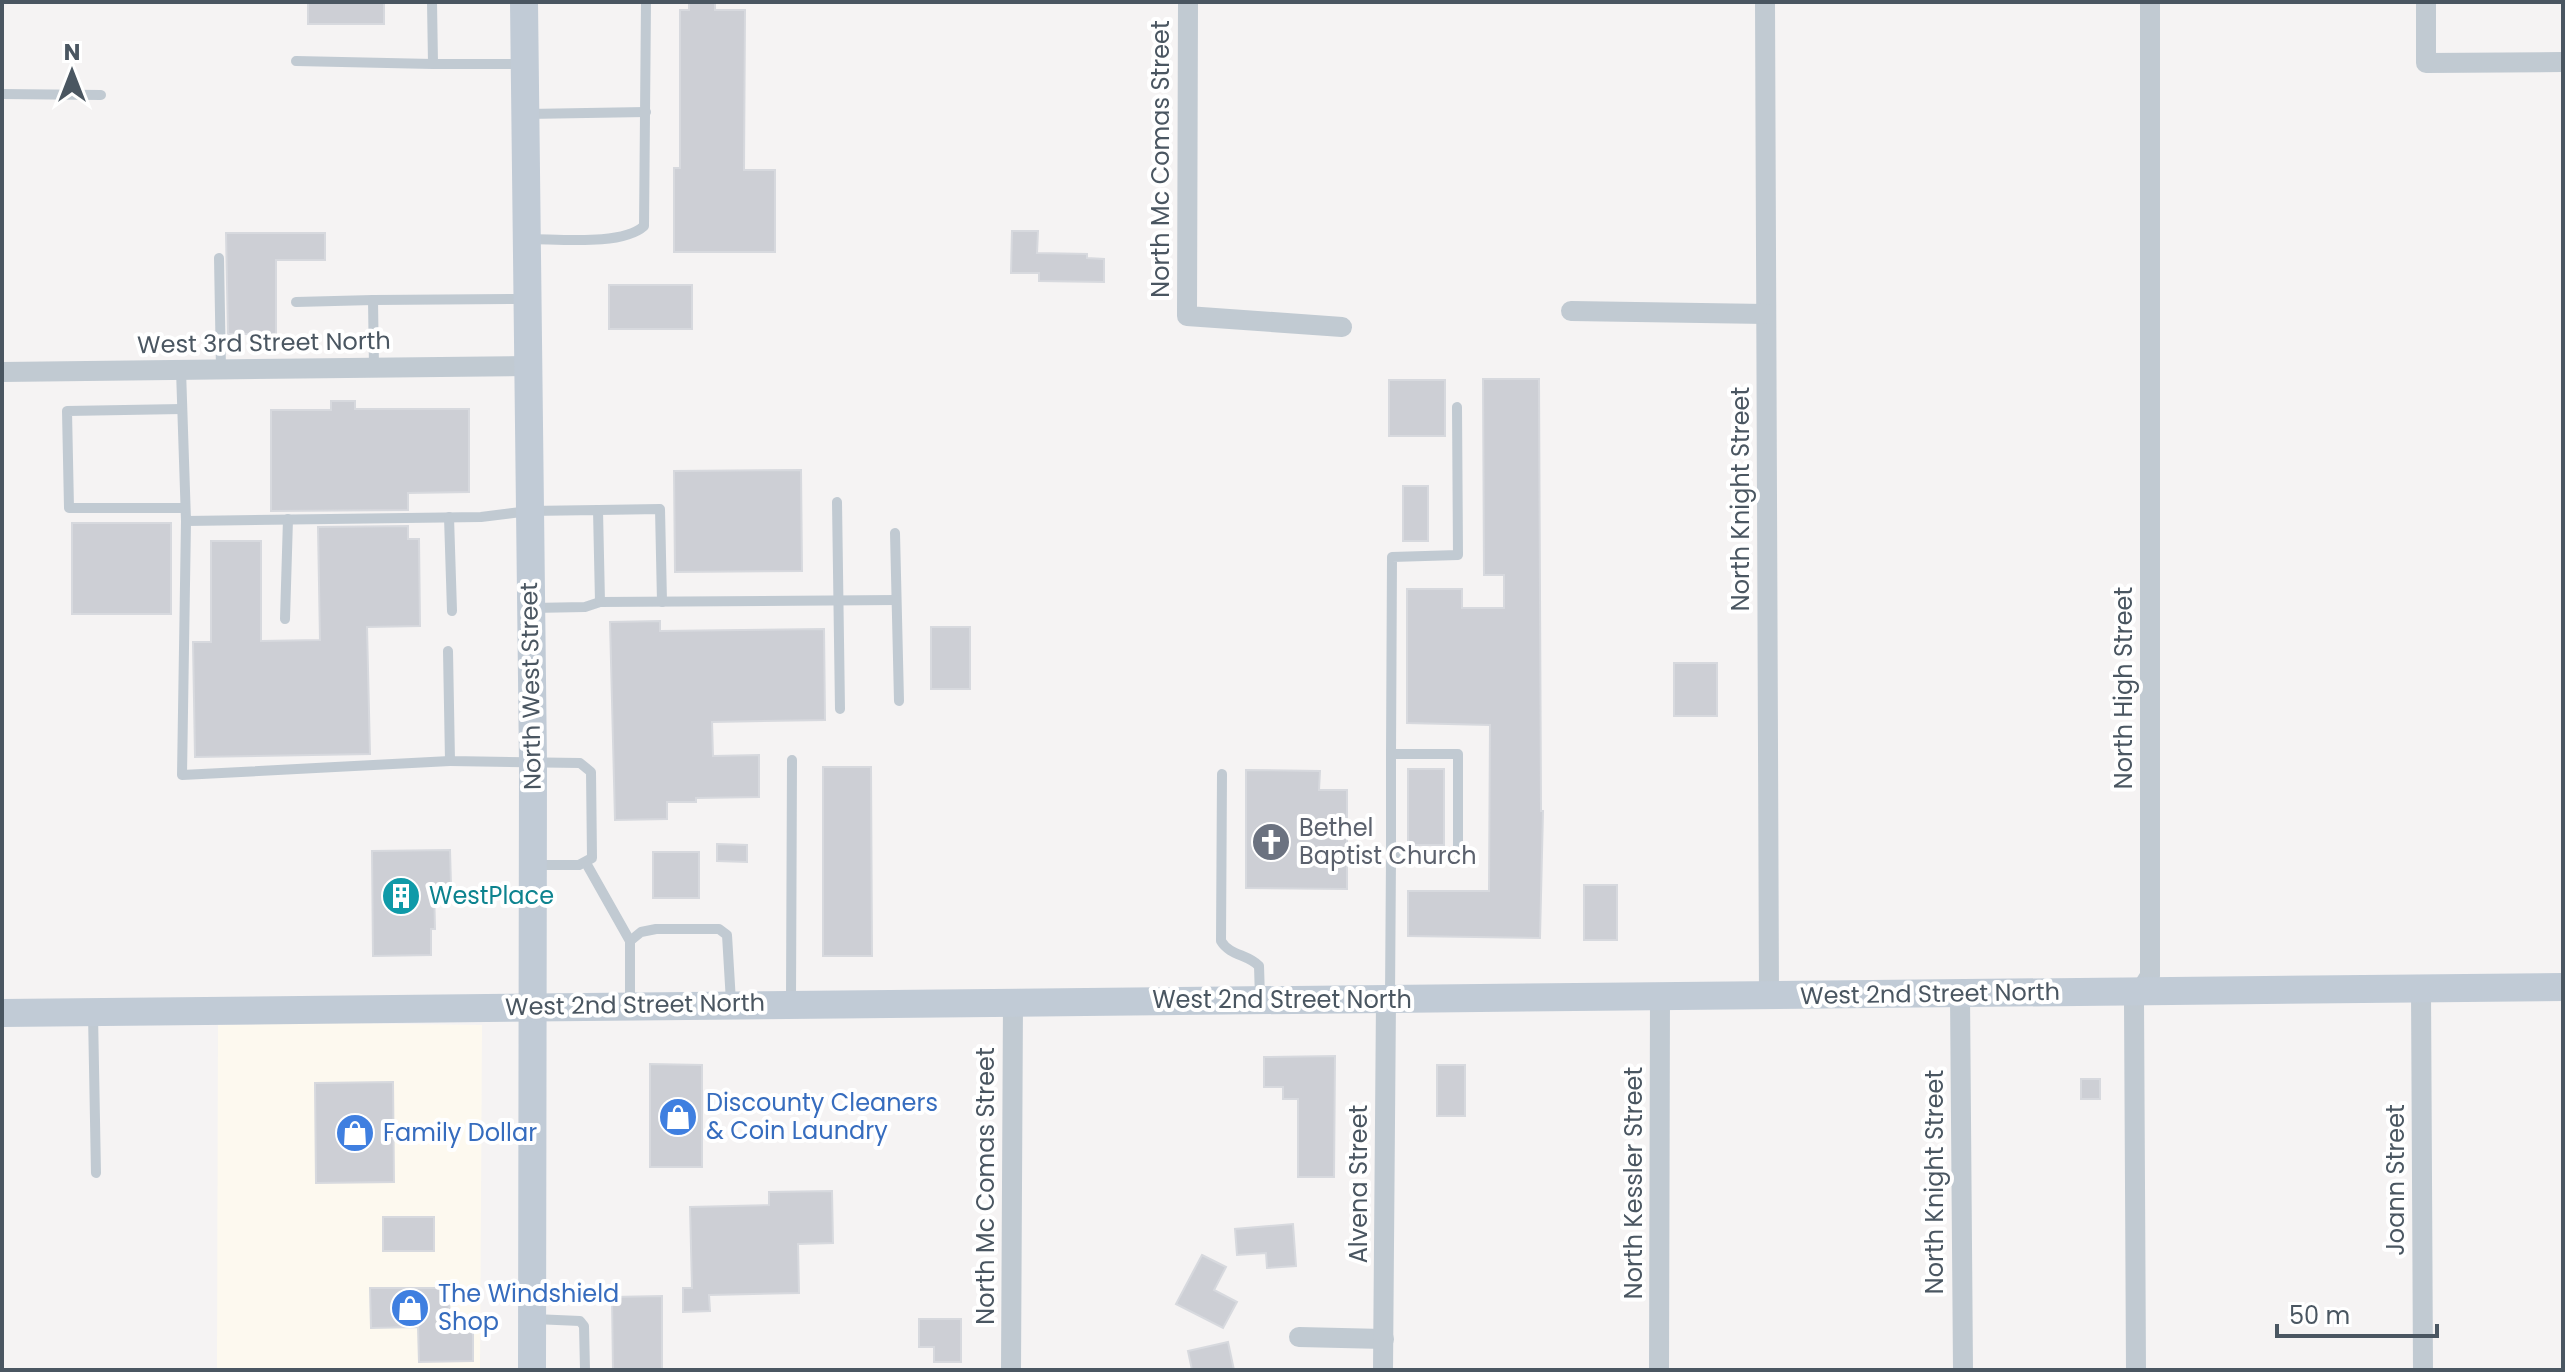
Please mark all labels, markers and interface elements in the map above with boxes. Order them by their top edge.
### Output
street label: North Mc Comas Street [1144,20,1177,298]
north arrow [32,32,112,112]
text: N [64,37,80,68]
street label: West 3rd Street North [137,324,391,361]
street label: North Knight Street [1724,387,1757,611]
street label: North West Street [512,582,549,790]
street label: North High Street [2107,587,2140,789]
place label: Bethel Baptist Church [1299,811,1477,872]
church icon: Bethel Baptist Church [1250,821,1292,863]
building icon: WestPlace [380,875,422,917]
place label: WestPlace [429,879,554,912]
street label: West 2nd Street North [1800,975,2060,1012]
street label: West 2nd Street North [1152,983,1412,1016]
street label: West 2nd Street North [505,986,765,1023]
street label: North Mc Comas Street [969,1047,1002,1325]
street label: North Kessler Street [1617,1067,1650,1299]
street label: North Knight Street [1918,1070,1951,1294]
place label: Discounty Cleaners & Coin Laundry [706,1086,938,1147]
shop icon: Discounty Cleaners & Coin Laundry [657,1096,699,1138]
street label: Joann Street [2379,1104,2412,1256]
street label: Alvena Street [1342,1105,1375,1263]
shop icon: Family Dollar [334,1112,376,1154]
place label: Family Dollar [383,1116,537,1149]
place label: The Windshield Shop [438,1277,619,1338]
shop icon: The Windshield Shop [389,1287,431,1329]
scale bar [2277,1288,2437,1338]
text: 50 m [2289,1299,2350,1332]

